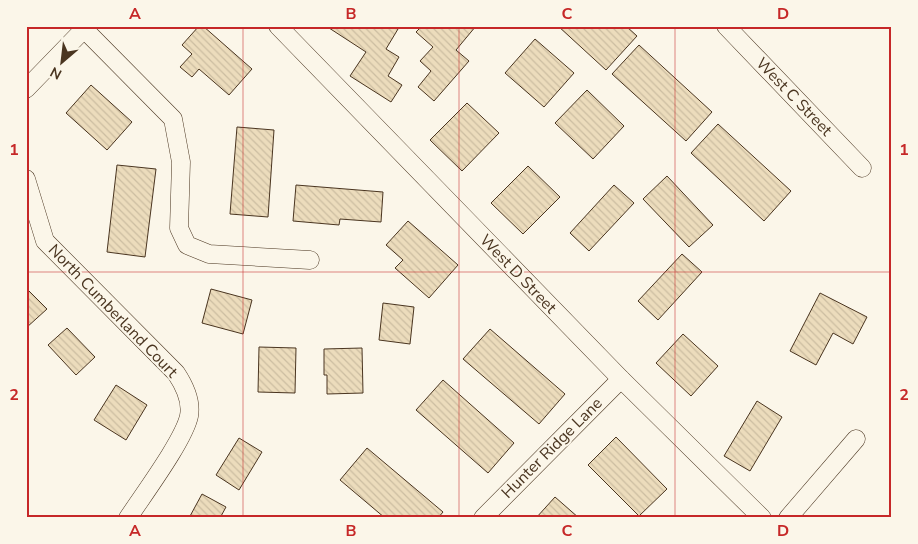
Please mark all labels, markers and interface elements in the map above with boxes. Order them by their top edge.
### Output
text: A [129,3,141,25]
text: B [345,3,357,25]
text: C [562,3,573,25]
text: D [777,3,789,25]
north arrow [38,38,88,88]
street label: West C Street [751,53,837,141]
text: N [47,62,65,84]
text: 1 [9,139,19,161]
text: 1 [899,139,909,161]
street label: West D Street [475,230,562,319]
street label: North Cumberland Court [43,239,183,383]
text: 2 [9,384,19,406]
text: 2 [899,384,909,406]
street label: Hunter Ridge Lane [497,393,607,503]
text: A [129,520,141,542]
text: B [345,520,357,542]
text: C [562,520,573,542]
text: D [777,520,789,542]

